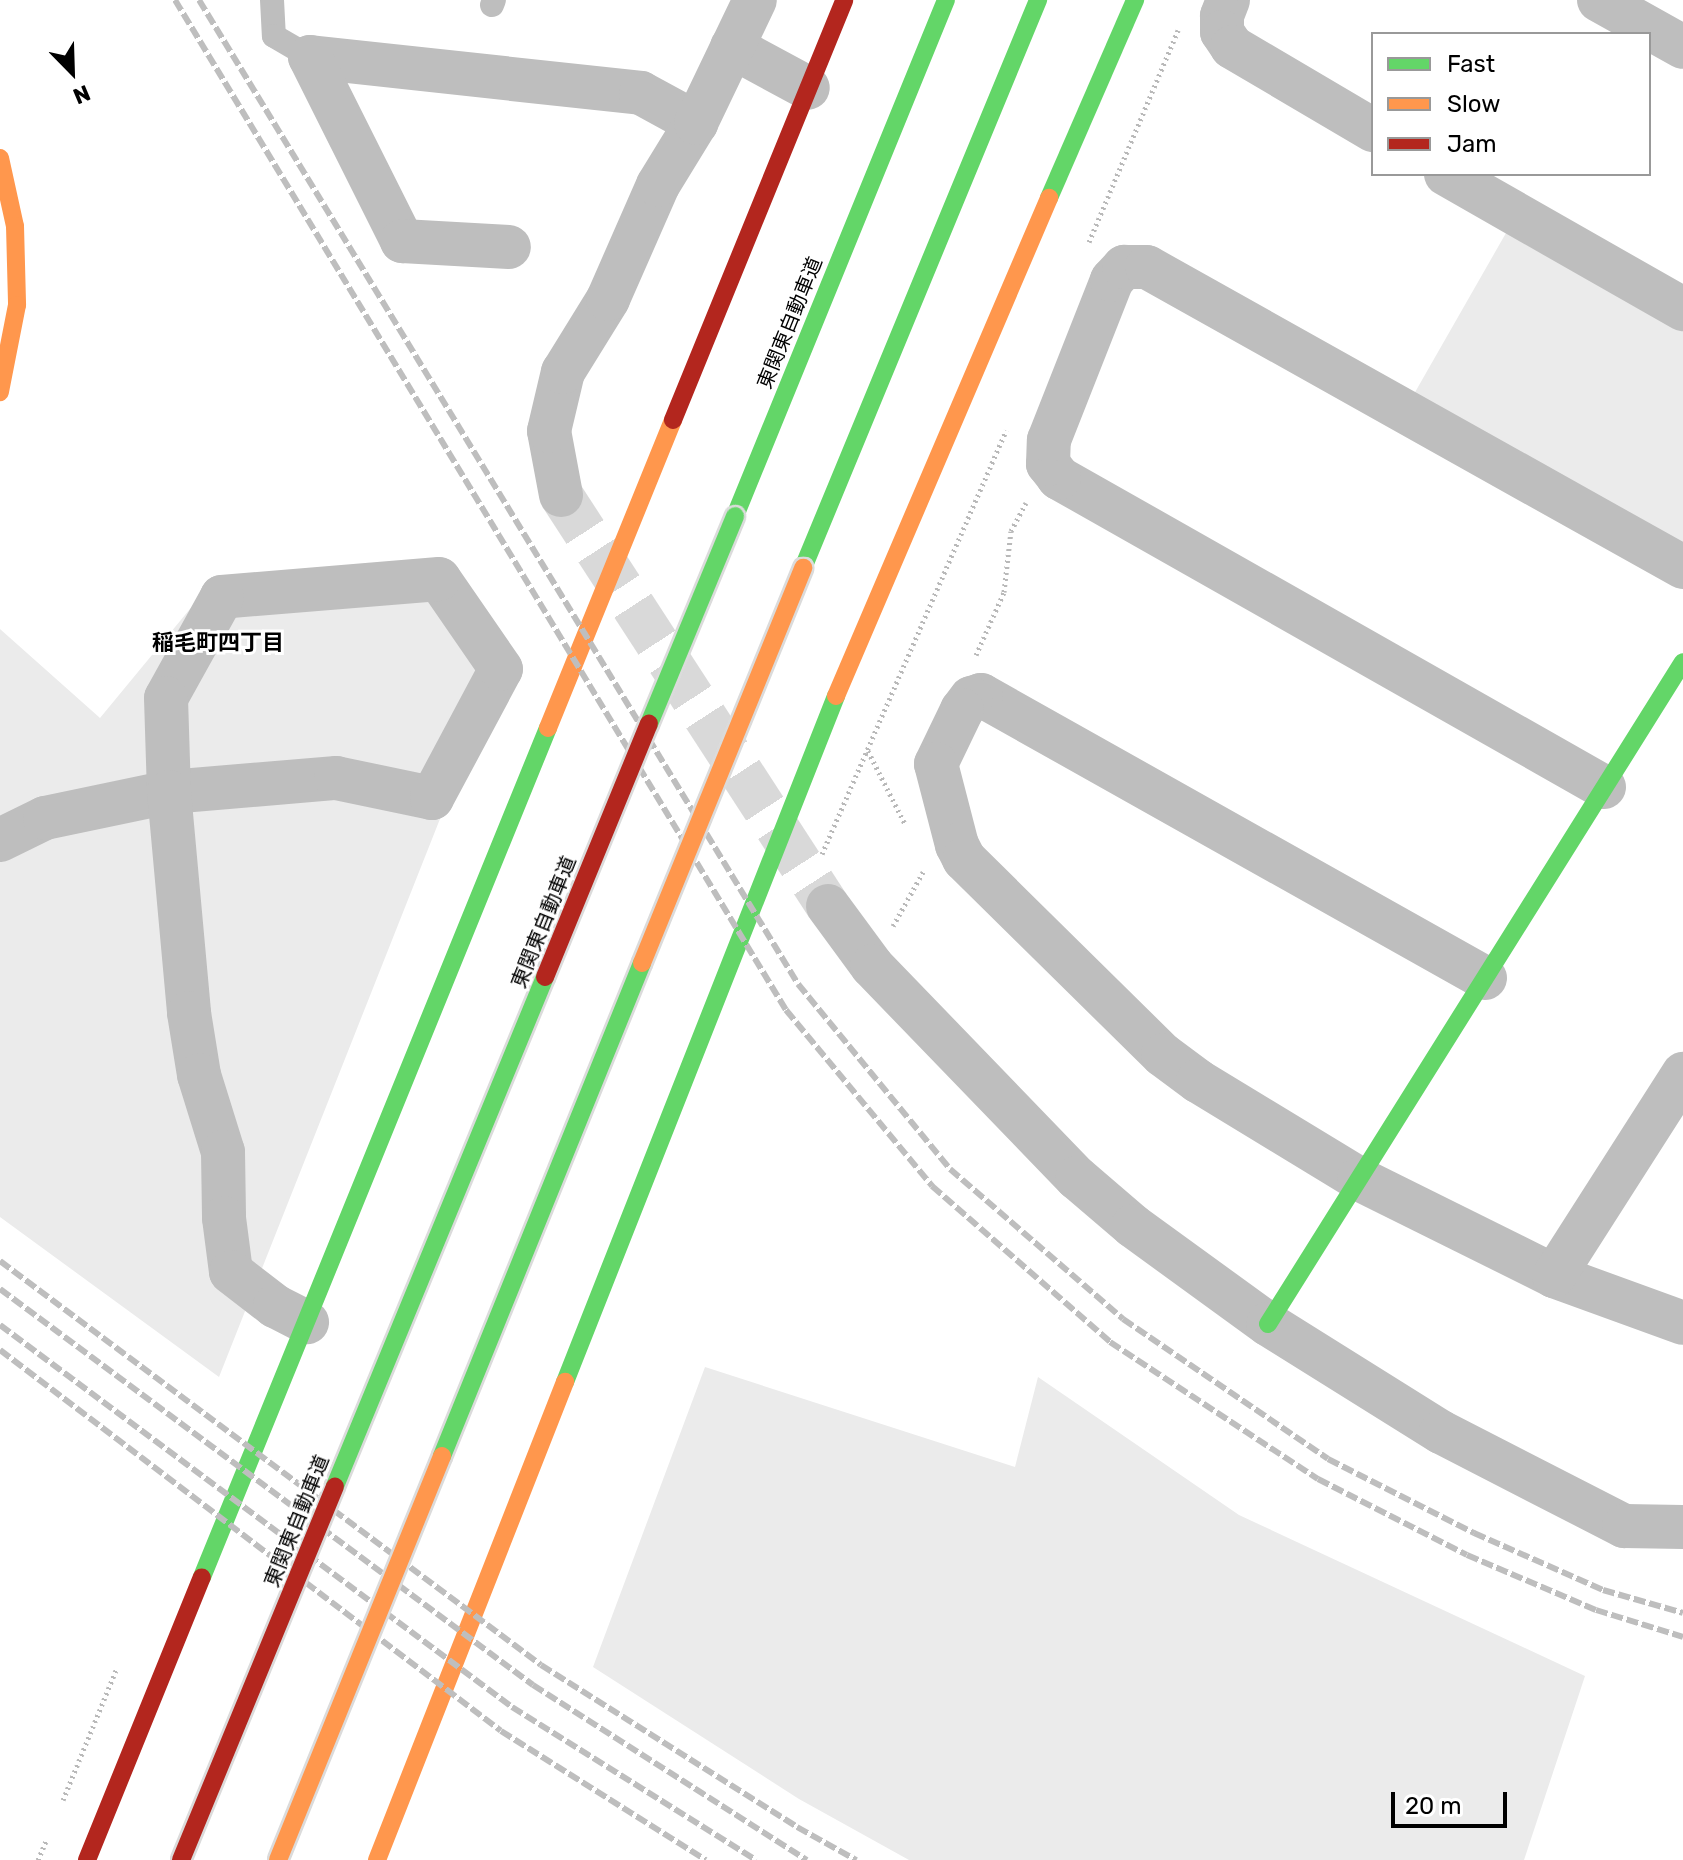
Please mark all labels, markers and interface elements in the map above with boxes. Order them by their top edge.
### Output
north arrow [32,32,112,112]
legend [1371,32,1651,176]
text: Fast [1447,50,1495,78]
text: N [69,79,94,110]
text: Slow [1447,90,1500,118]
text: Jam [1447,130,1497,158]
street label: 東関東自動車道 [753,254,827,392]
district label: 稲毛町四丁目 [152,630,284,656]
street label: 東関東自動車道 [507,853,581,991]
street label: 東関東自動車道 [260,1452,334,1590]
scale bar [1395,1776,1511,1826]
text: 20 m [1405,1792,1462,1820]

